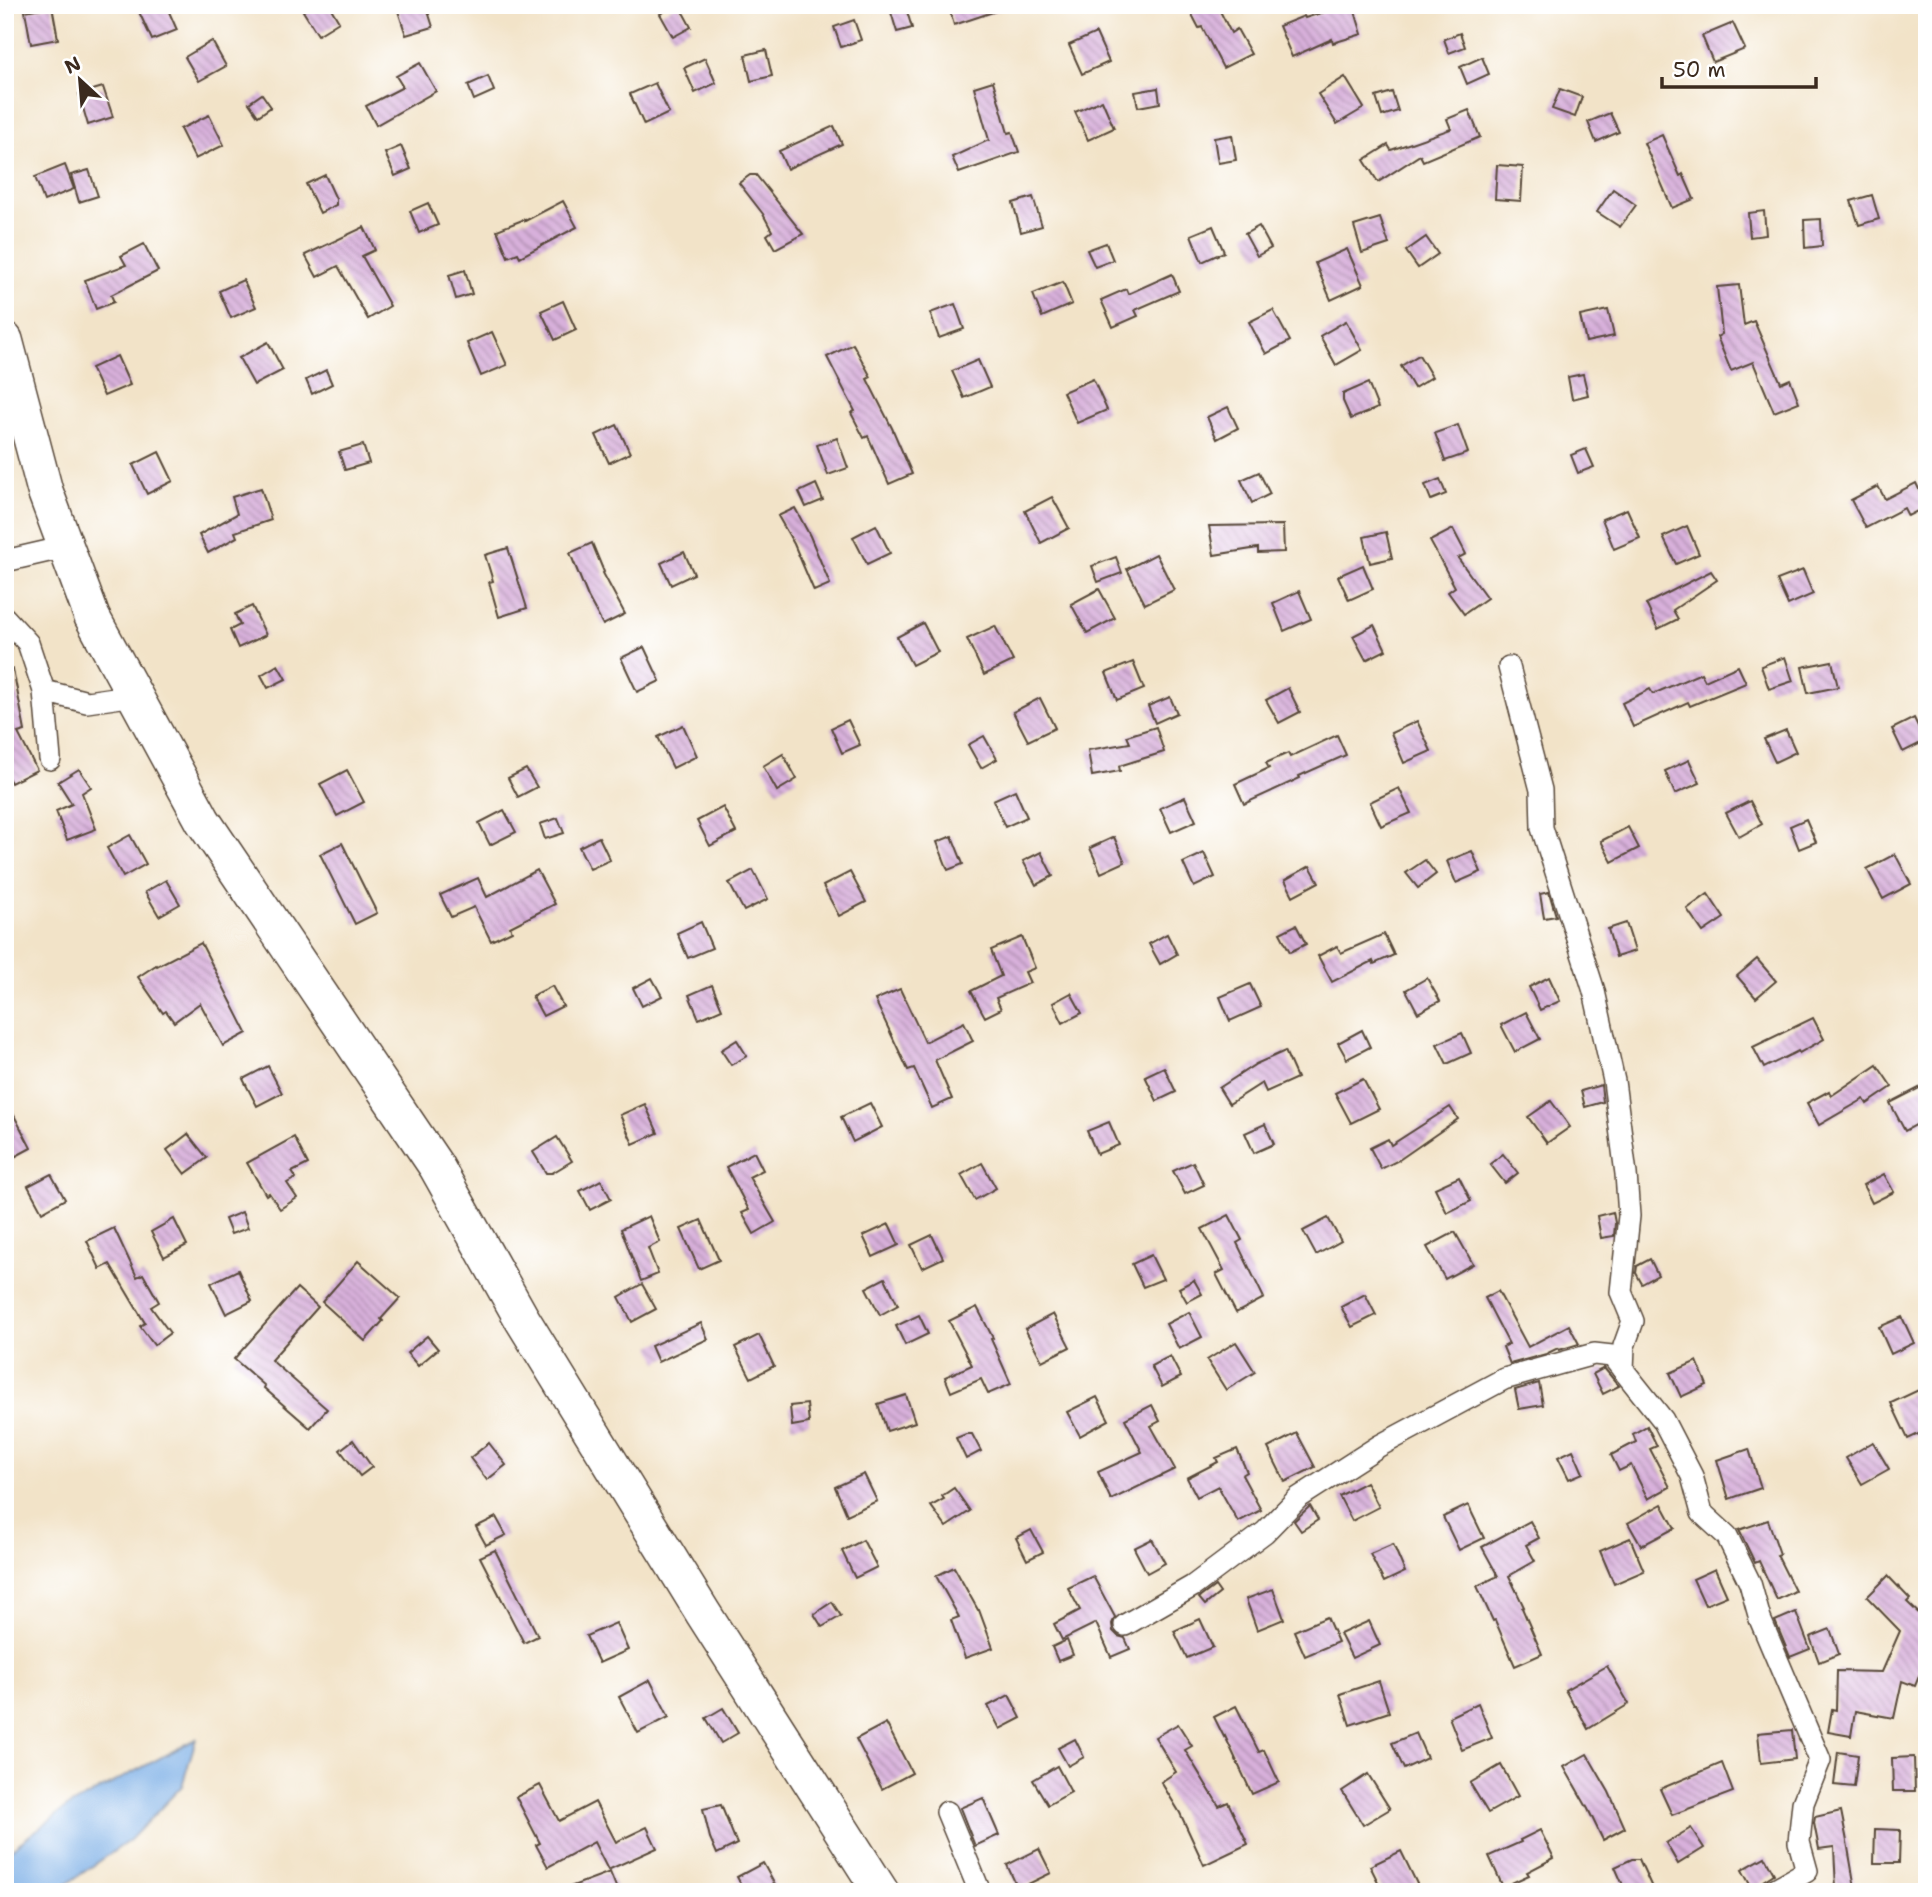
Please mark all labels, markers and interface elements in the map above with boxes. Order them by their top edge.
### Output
north arrow [46,46,116,116]
scale bar [1662,46,1816,90]
text: N [61,51,85,80]
text: 50 m [1673,56,1726,84]

